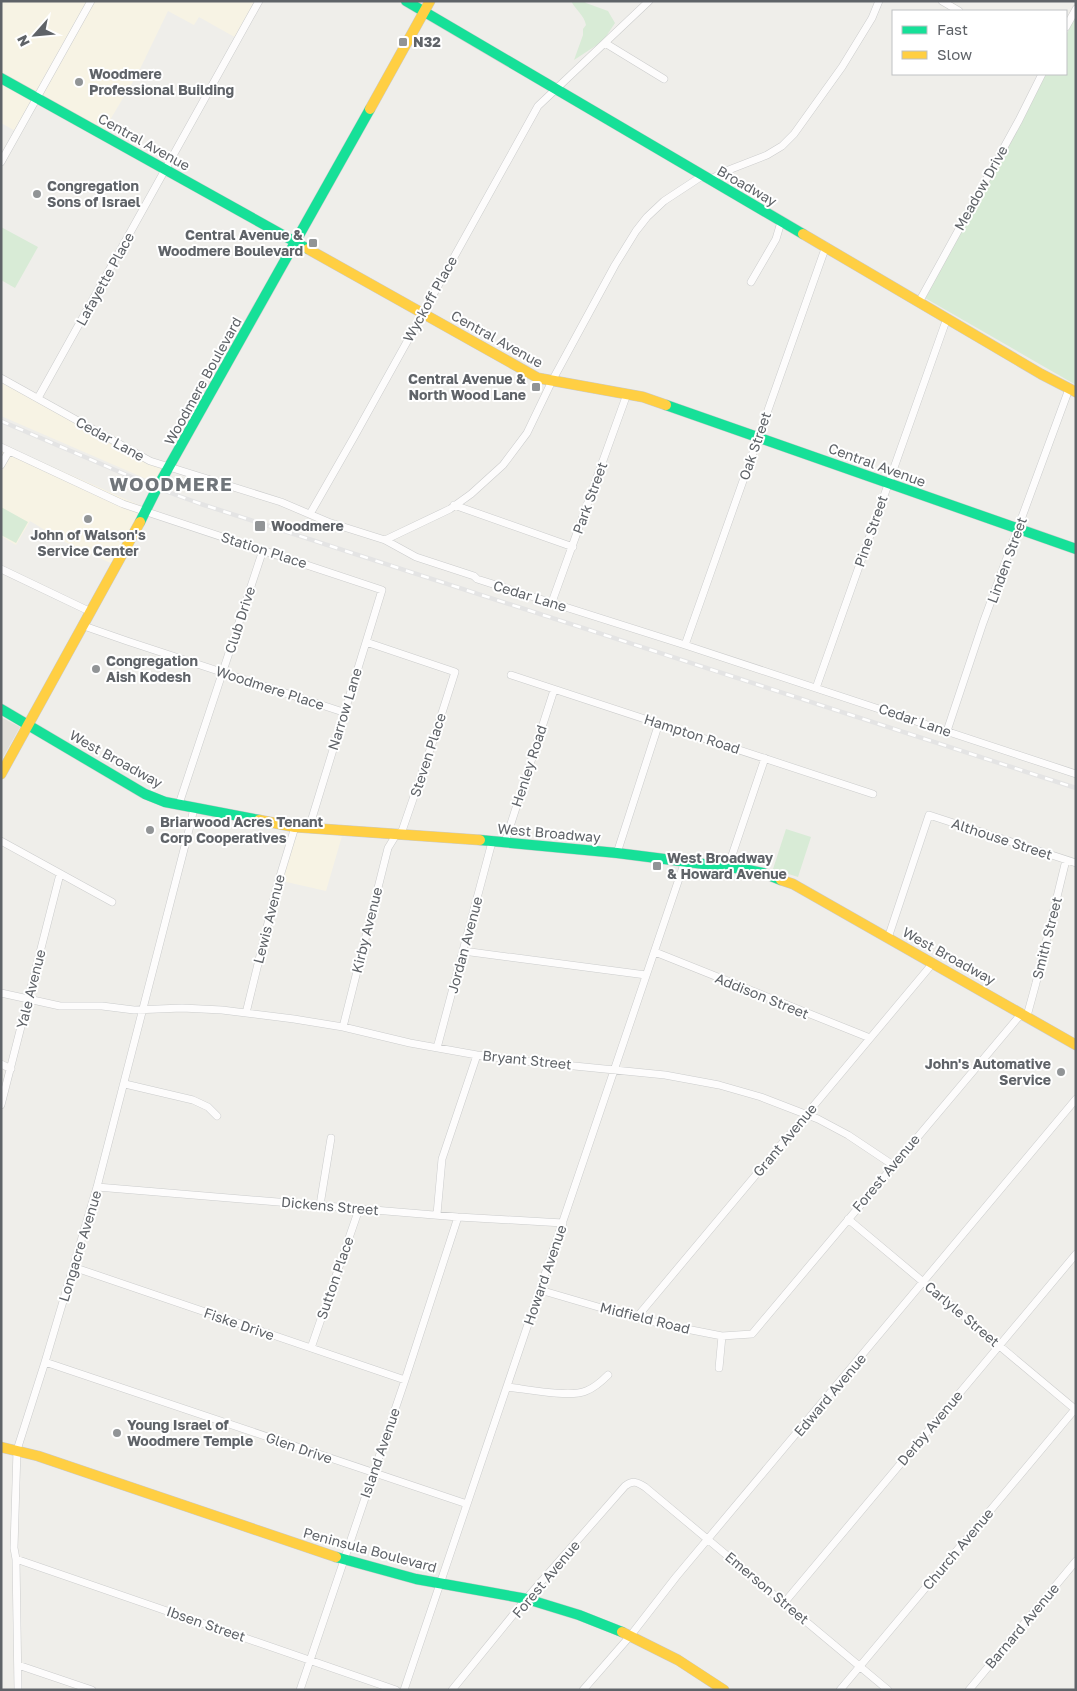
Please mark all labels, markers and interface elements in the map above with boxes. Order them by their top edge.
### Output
north arrow [10,10,60,60]
legend [892,10,1067,75]
text: Fast [937,20,968,38]
text: N [13,33,33,50]
place label: N32 [413,33,441,50]
marker: N32 [397,36,409,48]
text: Slow [937,45,972,63]
place label: Woodmere Professional Building [89,65,234,98]
marker: Woodmere Professional Building [73,76,85,88]
street label: Central Avenue [95,109,193,174]
street label: Meadow Drive [950,142,1011,233]
street label: Broadway [714,162,780,210]
place label: Congregation Sons of Israel [47,177,141,210]
marker: Congregation Sons of Israel [31,188,43,200]
place label: Central Avenue & Woodmere Boulevard [158,226,303,259]
street label: Lafayette Place [72,229,137,328]
marker: Central Avenue & Woodmere Boulevard [307,237,319,249]
street label: Wyckoff Place [399,253,460,345]
street label: Central Avenue [448,306,546,371]
street label: Woodmere Boulevard [160,314,245,448]
place label: Central Avenue & North Wood Lane [408,370,526,403]
marker: Central Avenue & North Wood Lane [530,381,542,393]
street label: Oak Street [735,409,774,482]
street label: Cedar Lane [73,413,148,464]
street label: Central Avenue [826,439,928,490]
street label: Park Street [569,460,610,536]
district label: WOODMERE [109,472,233,495]
street label: Pine Street [850,493,891,569]
marker: John of Walson's Service Center [82,513,94,525]
street label: Linden Street [983,514,1030,605]
place label: Woodmere [271,517,344,534]
marker: Woodmere [253,519,267,533]
place label: John of Walson's Service Center [30,526,146,559]
street label: Station Place [219,528,309,571]
street label: Cedar Lane [491,576,569,615]
street label: Club Drive [221,584,258,655]
place label: Congregation Aish Kodesh [106,652,198,685]
street label: Woodmere Place [214,662,327,713]
marker: Congregation Aish Kodesh [90,663,102,675]
street label: Narrow Lane [324,666,365,752]
street label: Cedar Lane [877,699,954,740]
street label: Hampton Road [642,710,742,757]
street label: Steven Place [406,711,449,799]
street label: Henley Road [507,723,550,809]
street label: West Broadway [67,726,166,791]
place label: Briarwood Acres Tenant Corp Cooperatives [160,813,323,846]
street label: Althouse Street [950,814,1055,863]
street label: West Broadway [497,820,602,846]
marker: Briarwood Acres Tenant Corp Cooperatives [144,824,156,836]
place label: West Broadway & Howard Avenue [667,849,787,882]
marker: West Broadway & Howard Avenue [651,860,663,872]
street label: Lewis Avenue [249,873,288,965]
street label: Kirby Avenue [348,885,385,975]
street label: Jordan Avenue [443,895,486,995]
street label: Smith Street [1028,895,1065,981]
street label: West Broadway [900,923,999,988]
street label: Yale Avenue [12,947,49,1030]
street label: Addison Street [713,969,812,1022]
street label: Bryant Street [482,1046,572,1073]
place label: John's Automative Service [925,1055,1051,1088]
marker: John's Automative Service [1055,1066,1067,1078]
street label: Grant Avenue [749,1100,820,1180]
street label: Forest Avenue [848,1130,923,1215]
street label: Longacre Avenue [55,1188,105,1304]
street label: Dickens Street [281,1193,380,1218]
street label: Howard Avenue [519,1223,570,1327]
street label: Sutton Place [312,1234,357,1321]
street label: Carlyle Street [921,1277,1003,1350]
street label: Midfield Road [598,1298,692,1337]
street label: Fiske Drive [202,1304,277,1344]
street label: Edward Avenue [790,1350,869,1440]
street label: Derby Avenue [893,1387,966,1469]
street label: Island Avenue [356,1405,403,1500]
place label: Young Israel of Woodmere Temple [127,1416,253,1449]
marker: Young Israel of Woodmere Temple [111,1427,123,1439]
street label: Glen Drive [264,1428,335,1467]
street label: Church Avenue [919,1504,997,1593]
street label: Peninsula Boulevard [301,1524,439,1576]
street label: Forest Avenue [508,1536,583,1621]
street label: Emerson Street [722,1548,813,1628]
street label: Barnard Avenue [981,1580,1062,1672]
street label: Ibsen Street [165,1602,248,1645]

